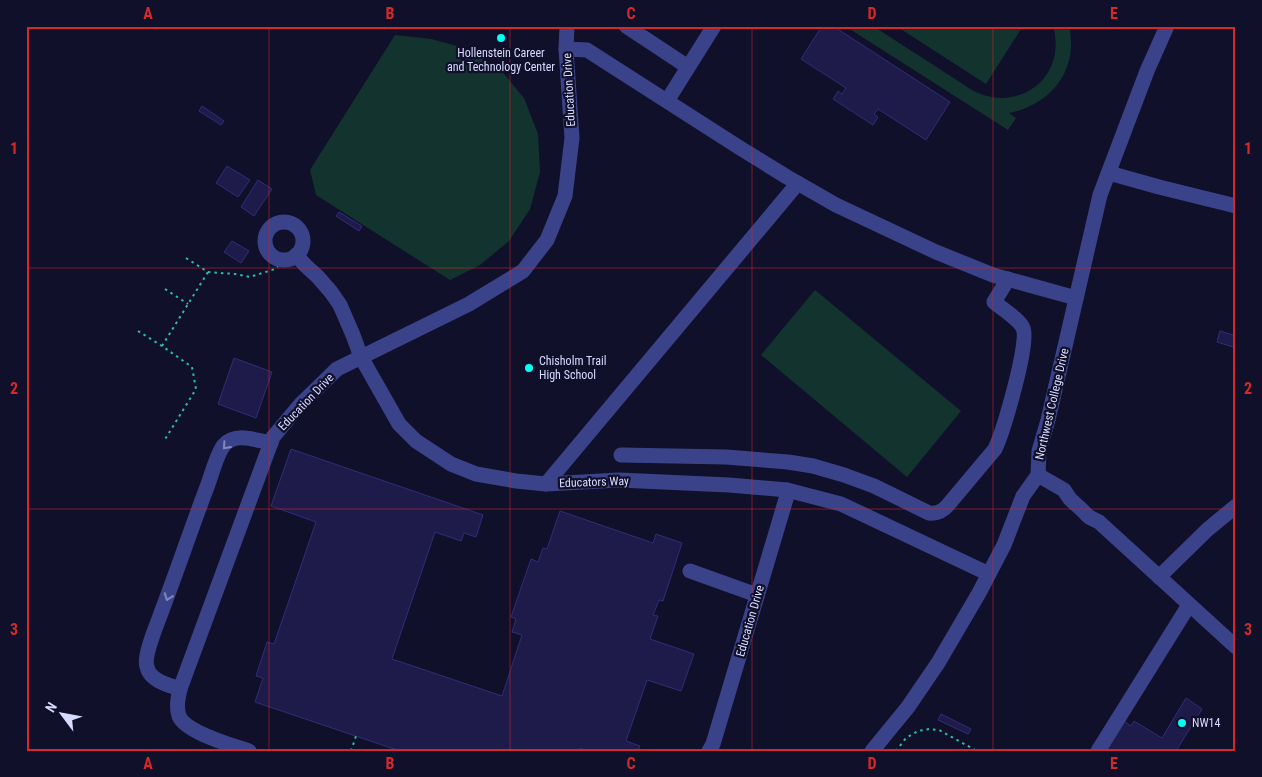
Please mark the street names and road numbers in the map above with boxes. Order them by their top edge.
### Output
street label: Education Drive [560,52,578,127]
street label: Northwest College Drive [1032,346,1072,461]
street label: Education Drive [275,370,337,433]
street label: Educators Way [559,474,629,490]
street label: Education Drive [733,583,767,658]

